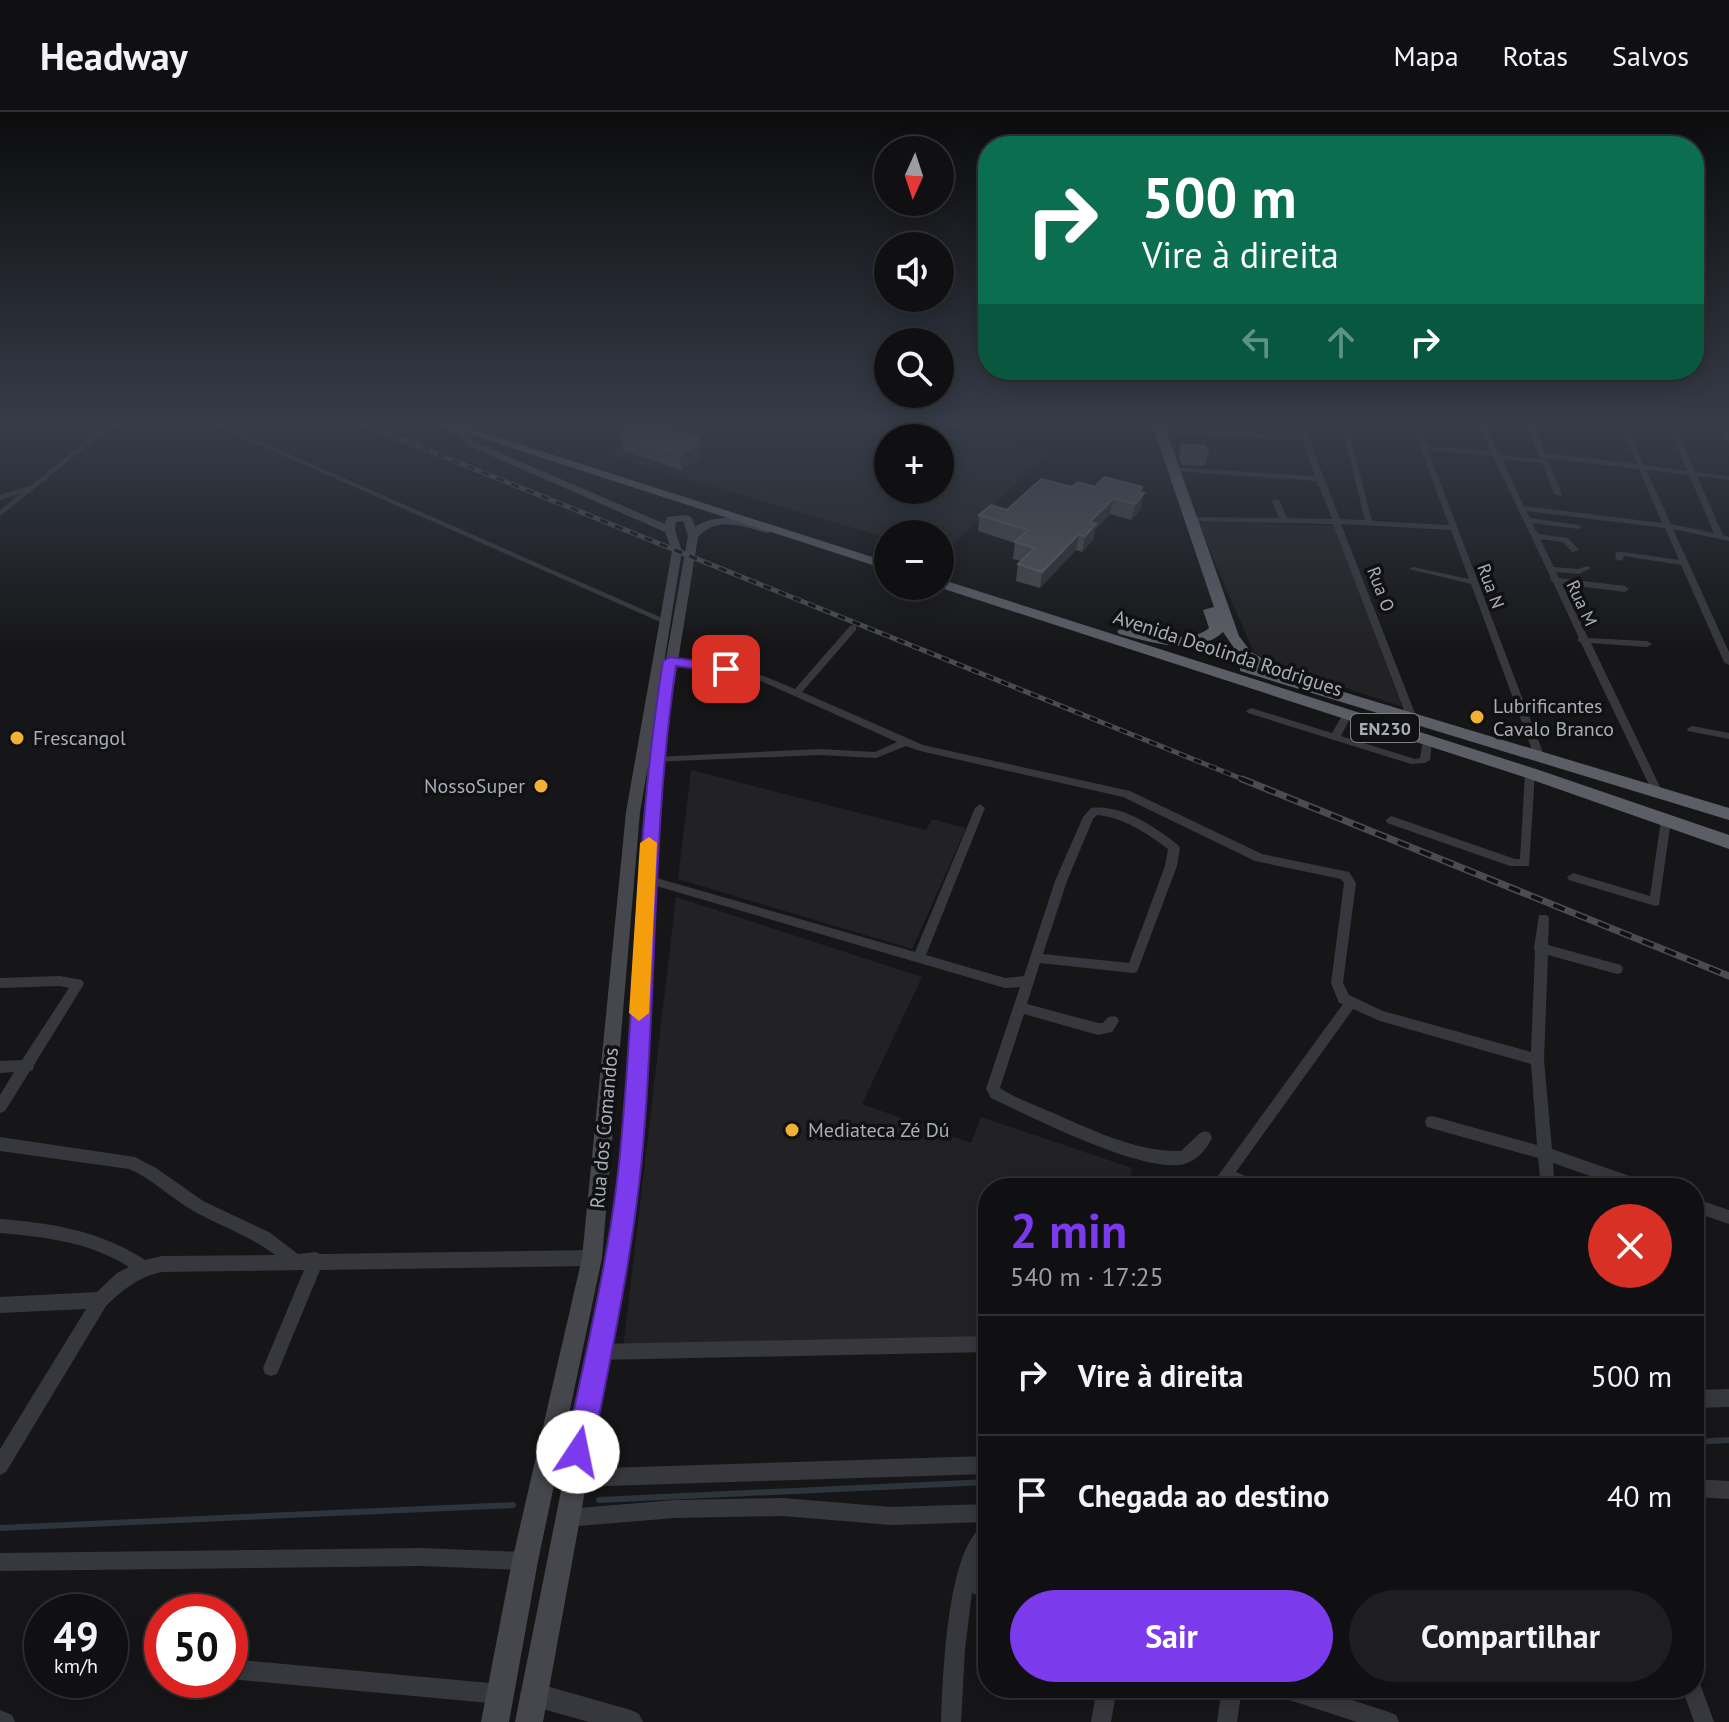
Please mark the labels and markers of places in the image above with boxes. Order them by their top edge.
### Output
pin [692,635,760,703]
place label: Lubrificantes Cavalo Branco [1493,693,1614,742]
marker: Lubrificantes Cavalo Branco [1468,708,1486,726]
place label: Frescangol [33,725,126,751]
marker: Frescangol [8,729,26,747]
place label: NossoSuper [424,773,525,799]
marker: NossoSuper [532,777,550,795]
place label: Mediateca Zé Dú [808,1117,950,1143]
marker: Mediateca Zé Dú [783,1121,801,1139]

